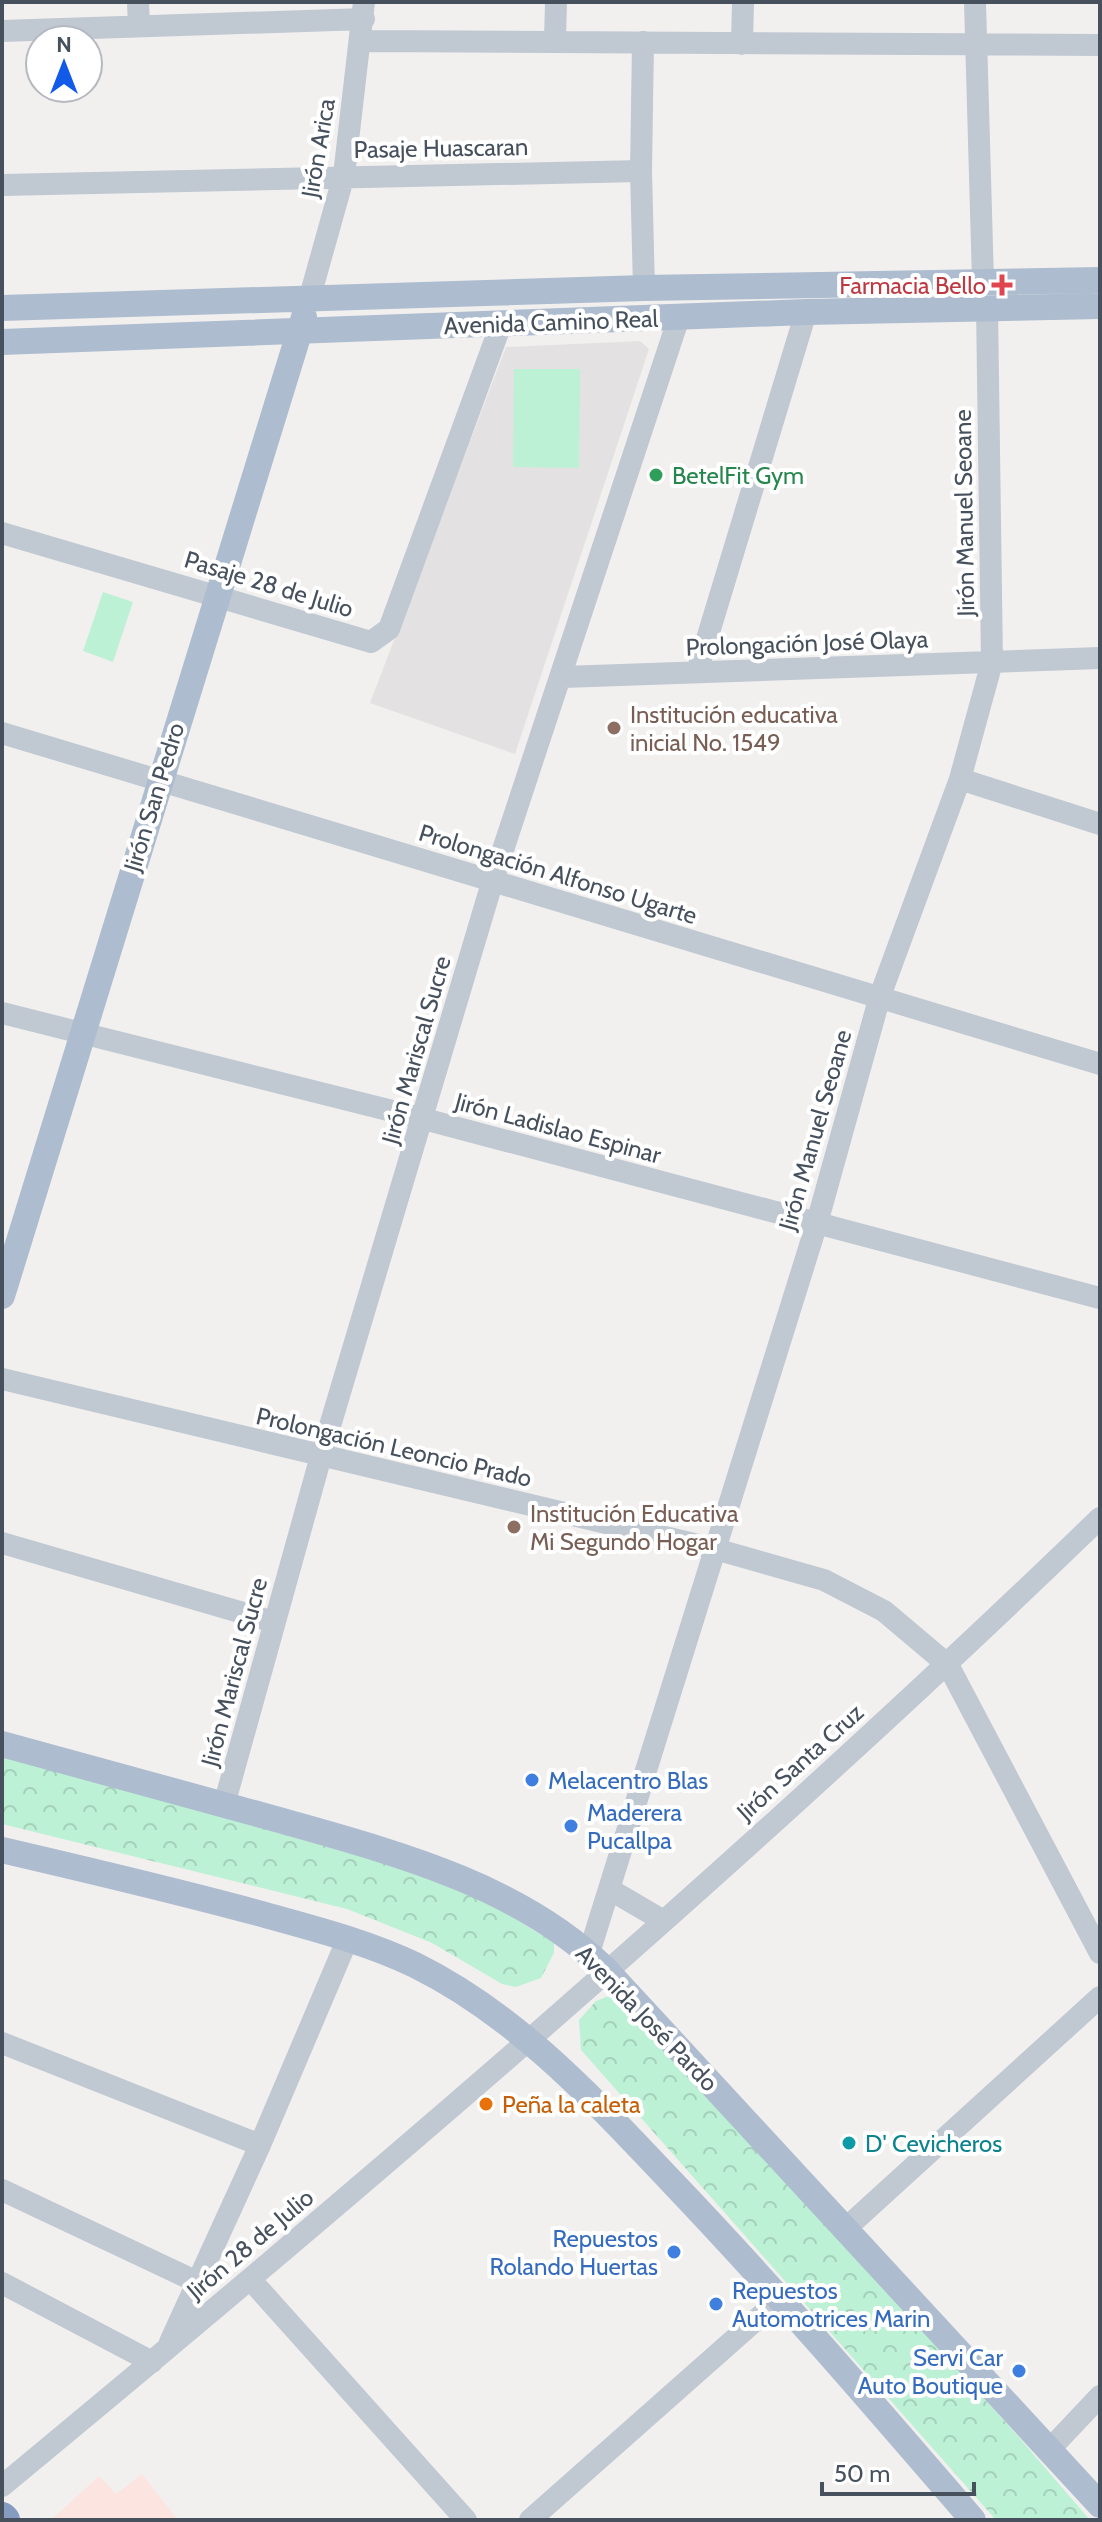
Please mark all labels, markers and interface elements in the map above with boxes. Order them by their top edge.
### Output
north arrow [24,24,104,104]
text: N [56,31,72,58]
street label: Jirón Arica [295,96,341,201]
street label: Pasaje Huascaran [353,132,529,164]
place label: Farmacia Bello [839,271,986,300]
marker: Farmacia Bello [993,276,1011,294]
street label: Avenida Camino Real [443,304,659,340]
street label: Jirón Manuel Seoane [948,409,980,618]
place label: BetelFit Gym [672,461,804,490]
marker: BetelFit Gym [647,466,665,484]
street label: Pasaje 28 de Julio [181,545,357,623]
street label: Prolongación José Olaya [685,624,929,662]
place label: Institución educativa inicial No. 1549 [630,700,838,757]
street label: Jirón San Pedro [117,719,190,876]
marker: Institución educativa inicial No. 1549 [605,719,623,737]
street label: Prolongación Alfonso Ugarte [415,818,701,930]
street label: Jirón Mariscal Sucre [375,953,457,1148]
street label: Jirón Manuel Seoane [772,1026,857,1235]
street label: Jirón Ladislao Espinar [451,1086,665,1170]
street label: Prolongación Leoncio Prado [253,1401,535,1493]
place label: Institución Educativa Mi Segundo Hogar [530,1499,739,1556]
marker: Institución Educativa Mi Segundo Hogar [505,1518,523,1536]
street label: Jirón Mariscal Sucre [195,1574,273,1770]
street label: Jirón Santa Cruz [730,1698,869,1827]
place label: Melacentro Blas [548,1766,708,1795]
marker: Melacentro Blas [523,1771,541,1789]
place label: Maderera Pucallpa [587,1798,682,1855]
marker: Maderera Pucallpa [562,1817,580,1835]
street label: Avenida José Pardo [570,1939,724,2097]
place label: Peña la caleta [502,2090,641,2119]
marker: Peña la caleta [477,2095,495,2113]
place label: D' Cevicheros [865,2129,1002,2158]
marker: D' Cevicheros [840,2134,858,2152]
street label: Jirón 28 de Julio [180,2183,319,2306]
place label: Repuestos Rolando Huertas [490,2224,658,2281]
marker: Repuestos Rolando Huertas [665,2243,683,2261]
place label: Repuestos Automotrices Marin [732,2276,930,2333]
marker: Repuestos Automotrices Marin [707,2295,725,2313]
place label: Servi Car Auto Boutique [858,2343,1003,2400]
marker: Servi Car Auto Boutique [1010,2362,1028,2380]
scale bar [822,2446,974,2496]
text: 50 m [834,2459,890,2488]

